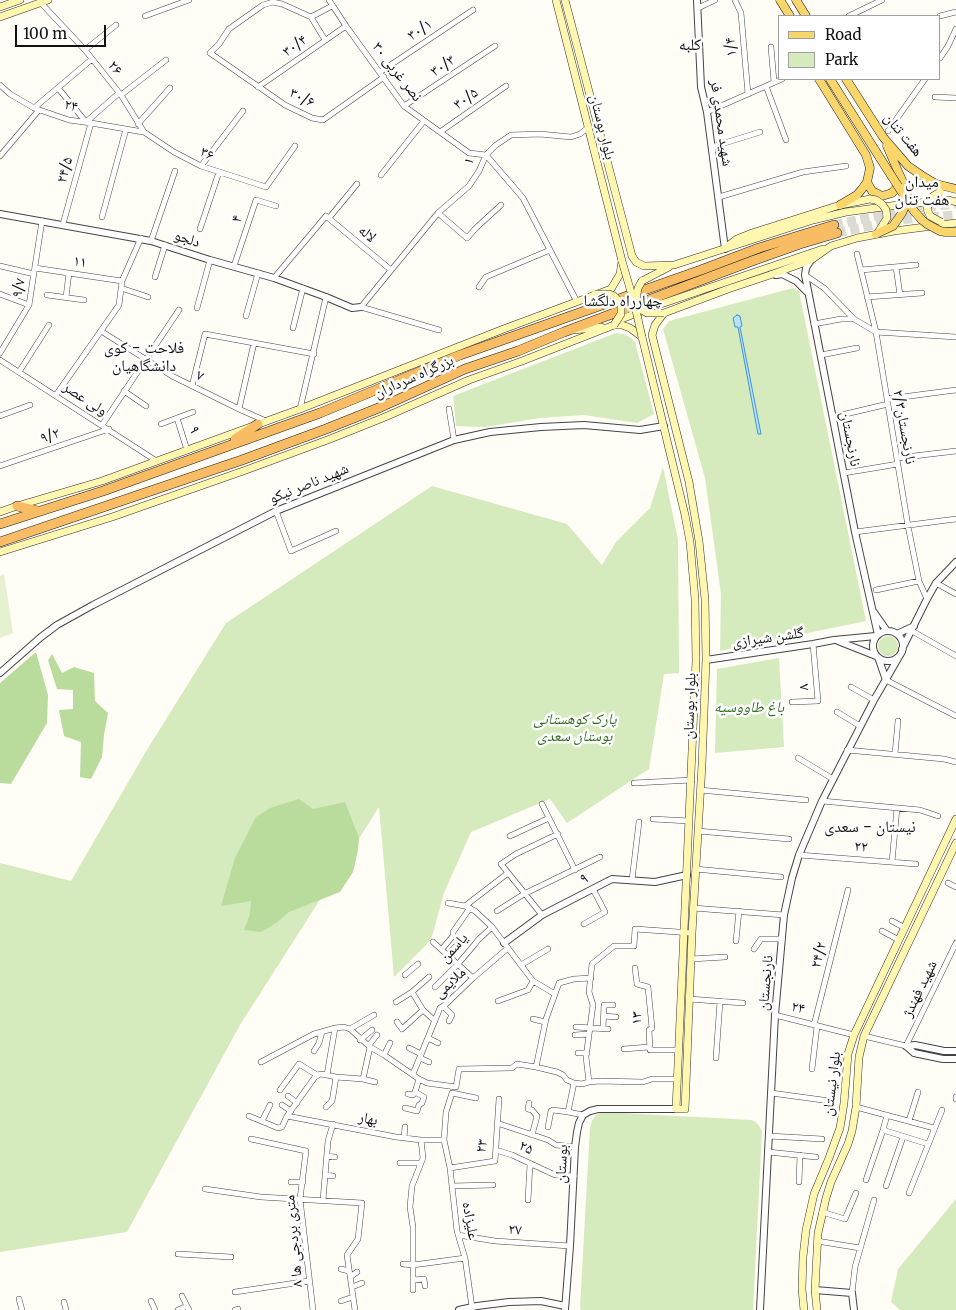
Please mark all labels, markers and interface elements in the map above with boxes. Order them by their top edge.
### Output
scale bar [18,15,109,47]
street label: ۳۰/۱ [404,15,436,45]
legend [778,15,941,80]
text: 100 m [23,24,67,43]
text: Road [825,25,861,44]
street label: ۳۰/۴ [279,31,311,61]
district label: کلبه [679,35,701,55]
street label: ۱/۴ [721,37,741,57]
street label: نصر غربی ۳۰ [368,39,426,105]
text: Park [825,50,858,69]
street label: ۳۰/۳ [427,51,459,81]
street label: ۲۶ [104,57,126,79]
street label: شهید محمدی فر [706,79,736,167]
street label: ۳۰/۶ [286,84,318,112]
street label: ۳۰/۵ [450,84,482,114]
street label: بلوار بوستان [585,92,619,162]
street label: ۲۴ [62,96,80,116]
street label: هفت تنان [880,110,926,160]
street label: ۳۶ [197,143,217,165]
street label: ۱ [459,154,479,168]
street label: ۲۴/۵ [53,155,77,185]
district label: میدان هفت تنان [895,172,949,210]
street label: ۴ [227,213,247,225]
street label: لاله [354,221,380,247]
street label: دلجو [172,226,202,252]
street label: ۱۱ [72,252,88,272]
street label: ۹/۷ [8,277,30,299]
district label: چهارراه دلگشا [584,291,662,311]
district label: فلاحت - کوی دانشگاهیان [104,338,184,376]
street label: بزرگراه سرداران [371,351,457,403]
street label: ۷ [193,366,207,386]
street label: ولی عصر [59,378,111,420]
street label: ۲/۳نارنجستان [889,388,919,466]
street label: نارنجستان [836,410,864,468]
street label: ۹/۲ [38,424,62,448]
street label: ۹ [184,424,204,436]
street label: شهید ناصر نیکو [266,460,352,508]
street label: گلشن شیرازی [731,624,805,652]
street label: بلوار بوستان [680,672,700,740]
street label: ۸ [795,683,813,691]
park label: باغ طاووسیه [714,699,784,717]
park label: پارک کوهستانی بوستان سعدی [533,711,617,746]
district label: نیستان - سعدی [824,817,916,837]
street label: ۲۲ [854,838,868,856]
street label: ۹ [577,869,591,889]
street label: یاسمن [436,929,472,967]
street label: ۲۴/۲ [807,940,831,970]
street label: نارنجستان [755,954,777,1012]
street label: شهید فهندژ [899,958,941,1020]
street label: ملایمی [430,964,470,1002]
street label: ۲۴ [789,998,807,1018]
street label: ۱۳ [628,1011,646,1025]
street label: بلوار نیستان [819,1051,845,1117]
street label: بهار [357,1108,379,1130]
street label: ۲۵ [516,1137,536,1159]
street label: ۲۳ [472,1138,492,1154]
street label: بوستان [552,1144,572,1184]
street label: ۸ متری بردجی ها [281,1194,307,1288]
street label: علیزاده [458,1200,482,1242]
street label: ۲۷ [508,1221,522,1239]

